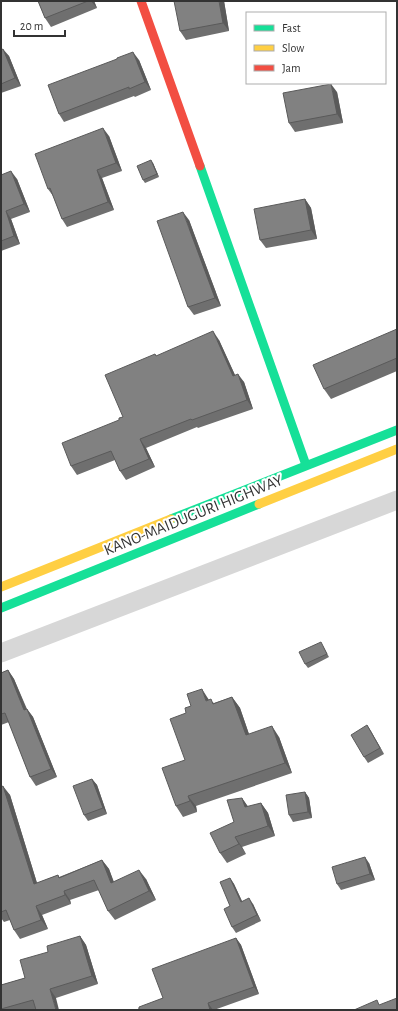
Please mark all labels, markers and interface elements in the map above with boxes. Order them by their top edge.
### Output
scale bar [14,12,65,38]
legend [246,12,386,84]
text: 20 m [20,20,43,32]
text: Fast [282,22,301,34]
text: Slow [282,42,304,54]
text: Jam [282,62,301,74]
street label: KANO-MAIDUGURI HIGHWAY [102,471,286,558]

